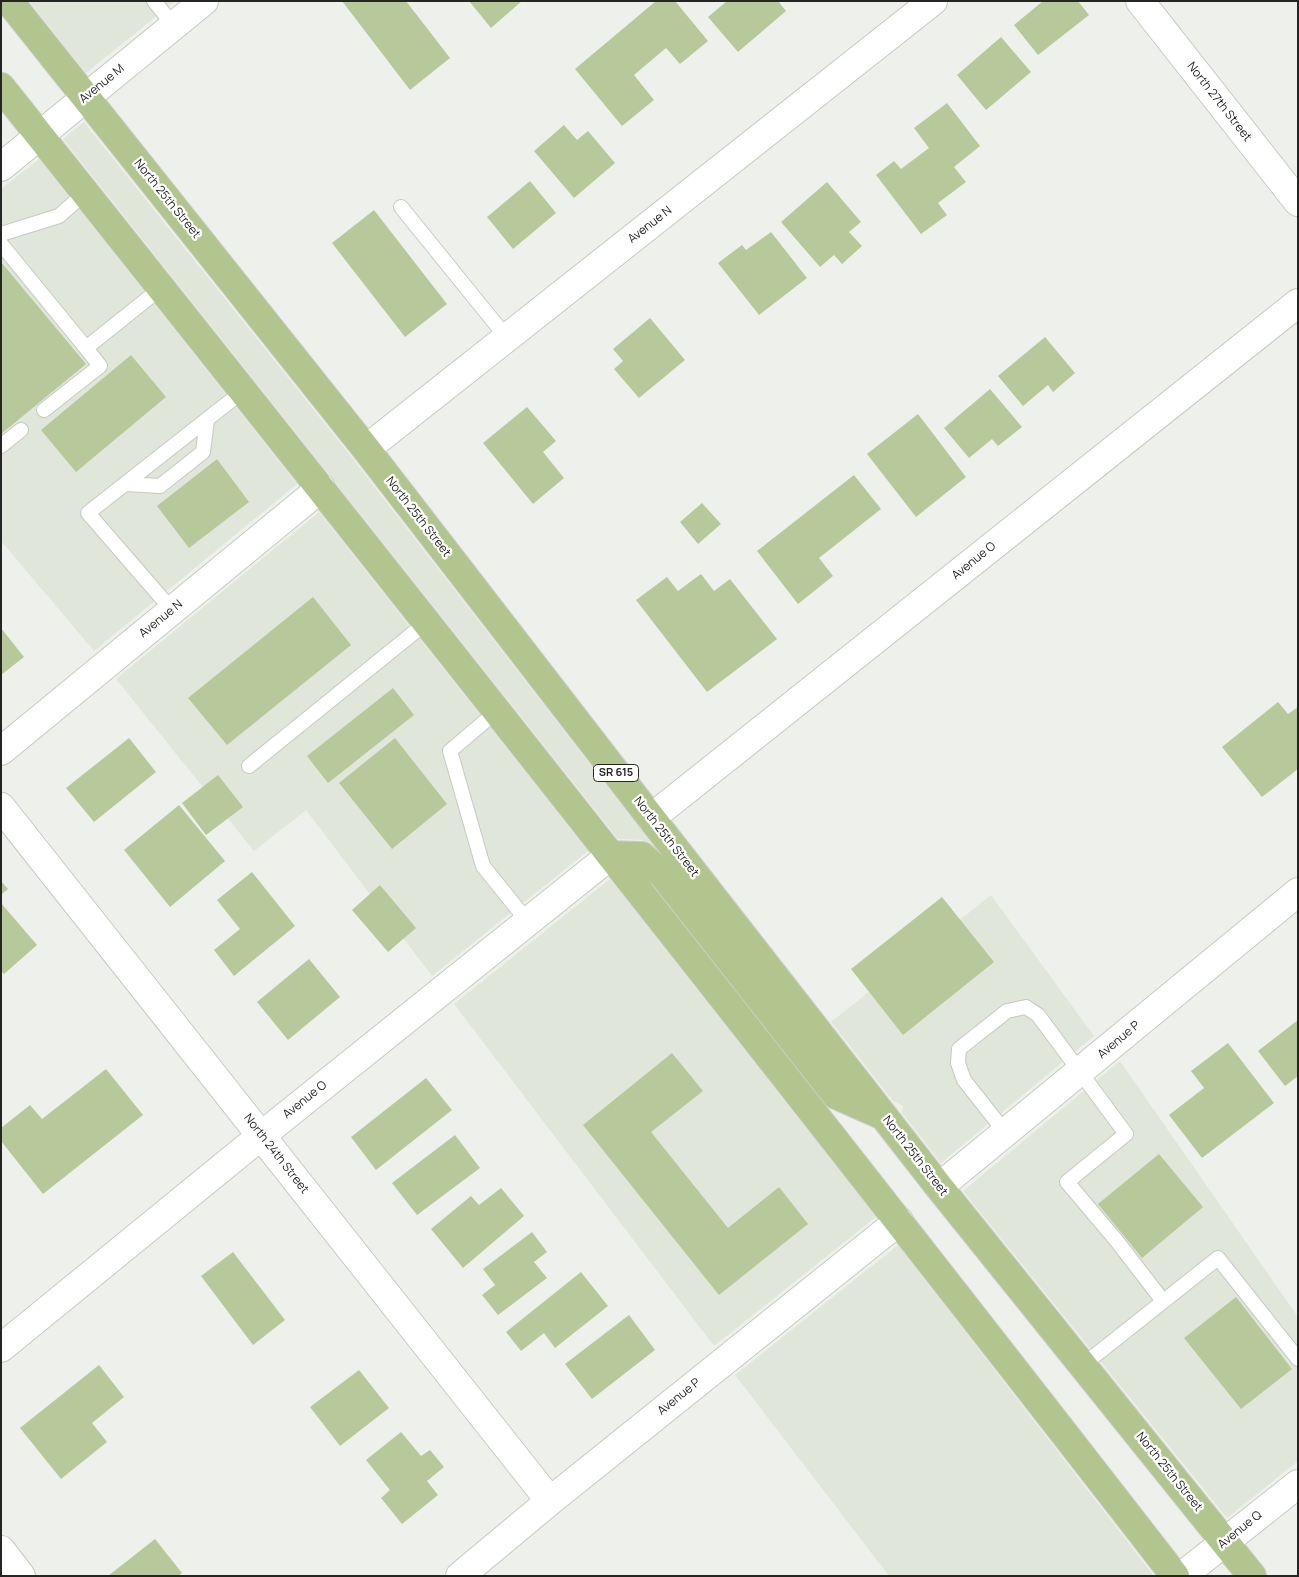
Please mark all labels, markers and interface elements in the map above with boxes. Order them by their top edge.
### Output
street label: North 27th Street [1184,60,1254,144]
street label: Avenue M [77,62,127,106]
street label: North 25th Street [131,157,203,241]
street label: Avenue N [625,203,675,247]
street label: North 25th Street [382,474,454,560]
street label: Avenue O [949,539,999,583]
street label: Avenue N [136,597,186,641]
road number: SR 615 [594,764,638,781]
street label: North 25th Street [630,794,702,880]
street label: Avenue P [1095,1018,1143,1062]
street label: Avenue O [280,1078,330,1122]
street label: North 24th Street [240,1111,312,1197]
street label: North 25th Street [879,1113,951,1199]
street label: Avenue P [655,1375,703,1419]
street label: North 25th Street [1133,1430,1205,1514]
street label: Avenue Q [1215,1508,1265,1552]

